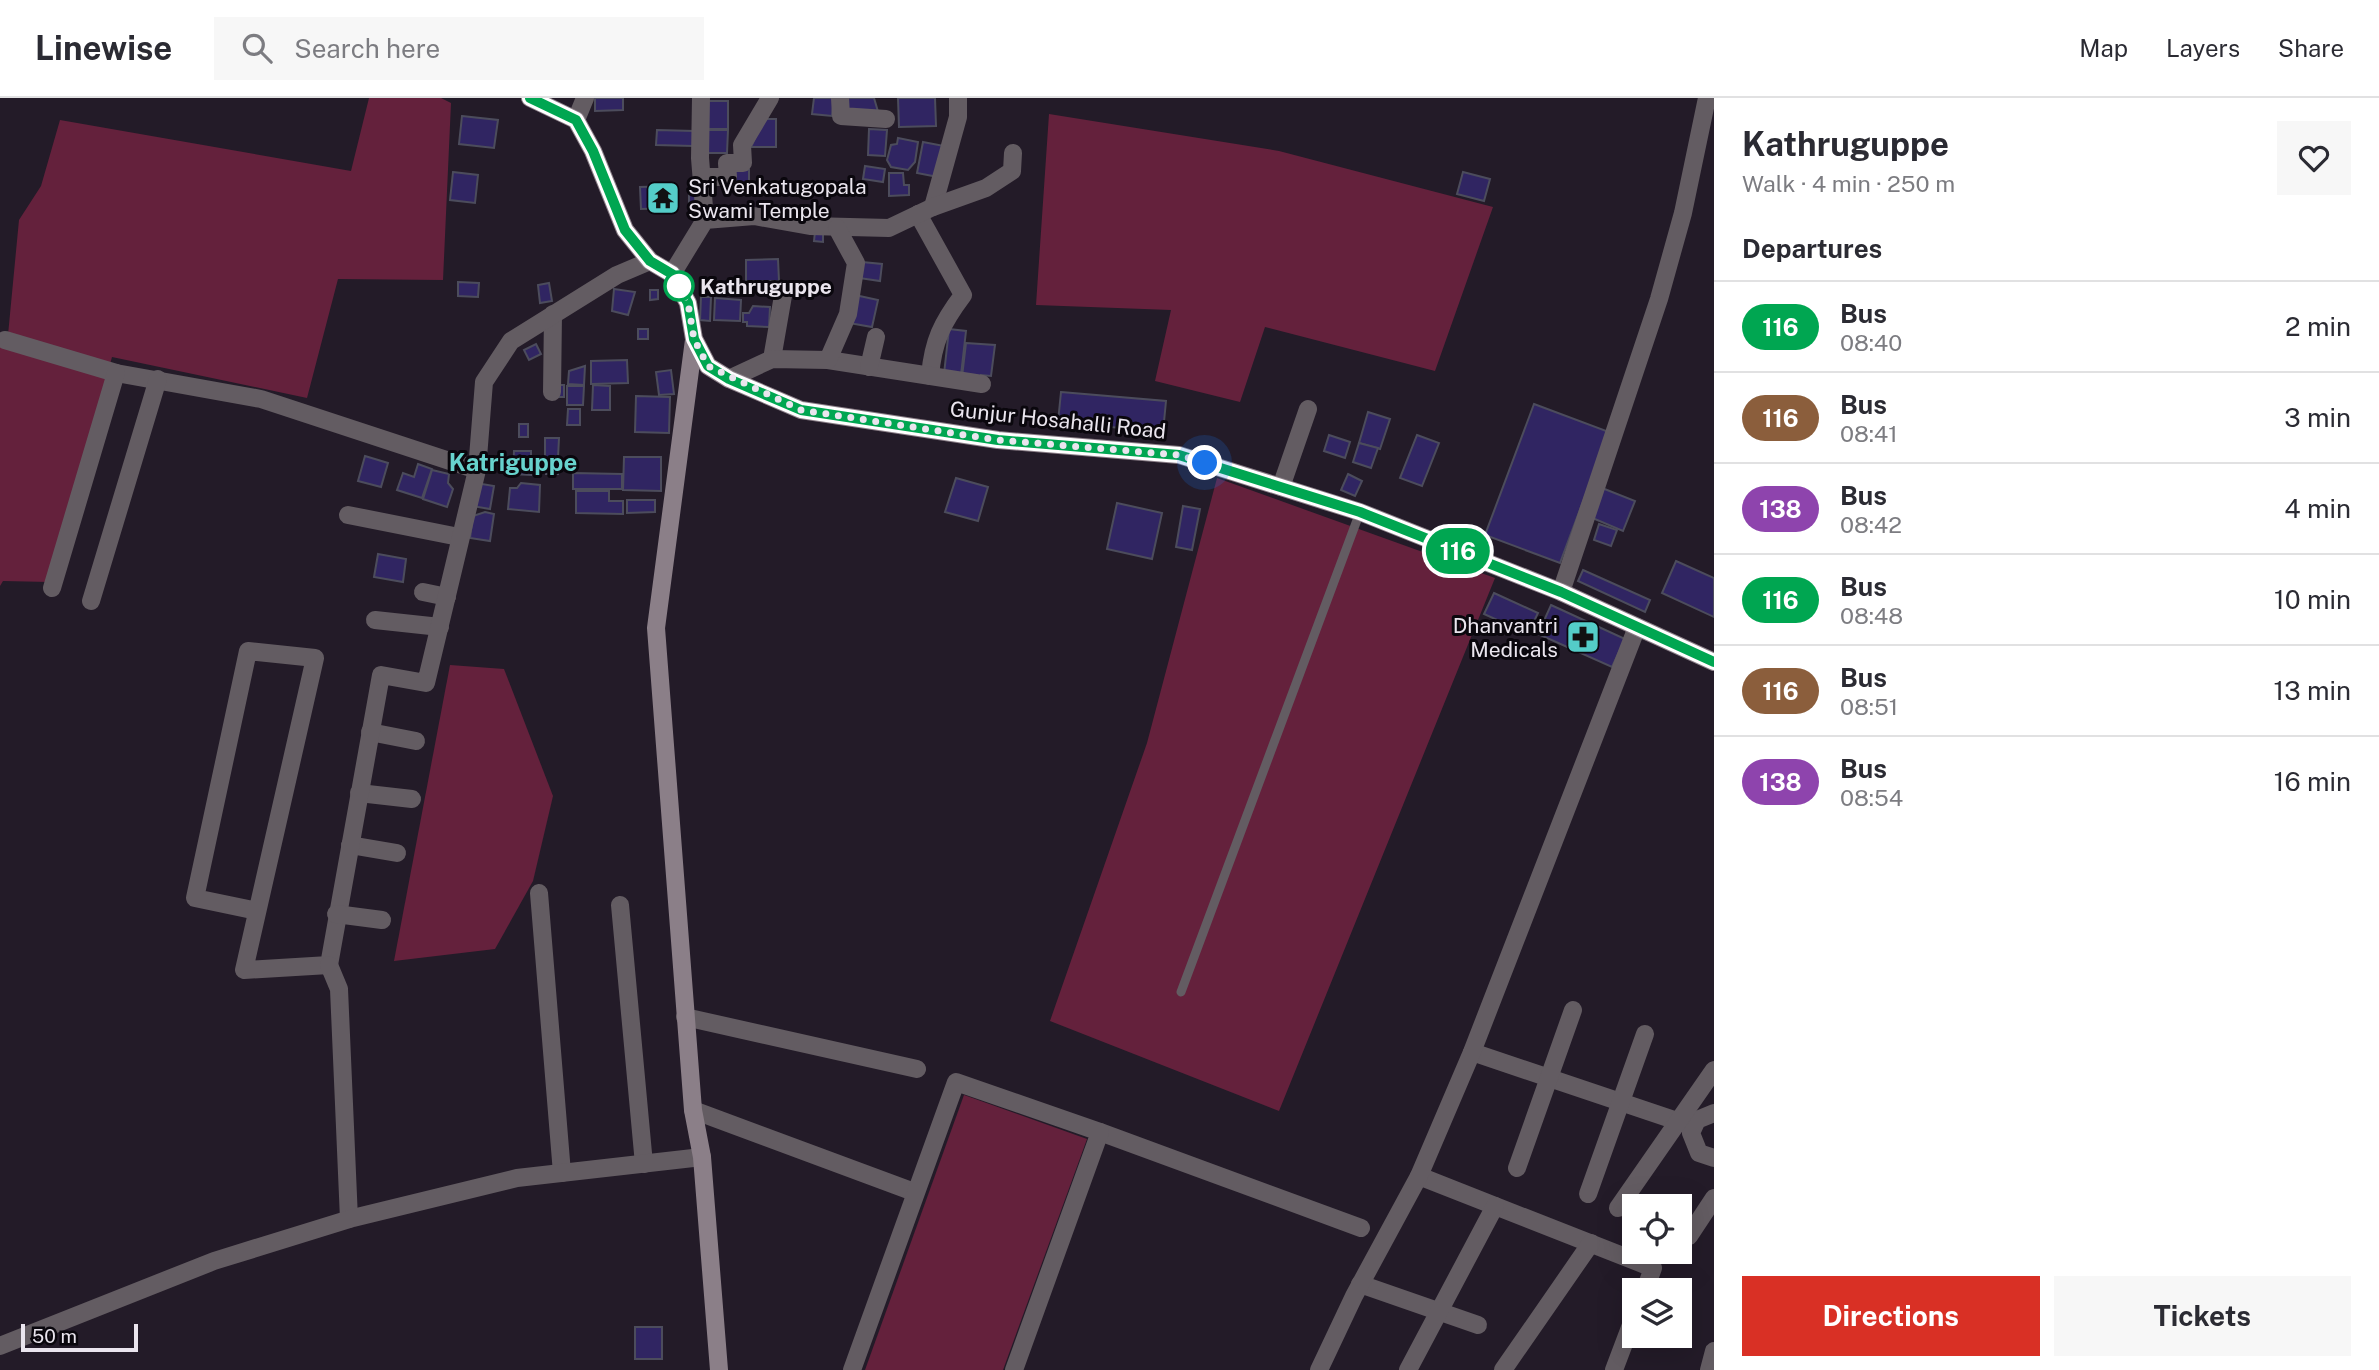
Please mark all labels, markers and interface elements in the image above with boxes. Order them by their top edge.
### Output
search box [214,17,704,80]
text: Linewise [35,29,172,67]
icon: search [238,29,276,67]
text: Search here [294,33,440,64]
text: Map [2079,34,2128,62]
text: Layers [2166,34,2240,62]
text: Share [2278,34,2344,62]
button: heart [2277,121,2351,195]
text: Kathruguppe [1742,125,1949,163]
text: Walk · 4 min · 250 m [1742,170,1955,197]
place label: Sri Venkatugopala Swami Temple [688,174,867,223]
temple icon: Sri Venkatugopala Swami Temple [644,179,682,217]
text: Departures [1742,233,1882,264]
marker: Kathruguppe [664,271,694,301]
place label: Kathruguppe [700,274,832,299]
text: Bus [1840,298,1887,329]
text: 2 min [2285,311,2351,342]
text: 116 [1762,313,1799,341]
text: 08:40 [1840,329,1902,356]
text: Bus [1840,389,1887,420]
street label: Gunjur Hosahalli Road [949,396,1167,444]
text: 3 min [2284,402,2351,433]
text: 116 [1762,404,1799,432]
text: 08:41 [1840,420,1898,447]
your location [1187,445,1222,480]
district label: Katriguppe [449,448,577,476]
text: Bus [1840,480,1887,511]
text: 4 min [2284,493,2351,524]
text: 138 [1759,495,1802,523]
text: 08:42 [1840,511,1902,538]
line badge: 116 [1418,528,1498,574]
text: 116 [1440,537,1476,565]
text: Bus [1840,571,1887,602]
text: 10 min [2274,584,2351,615]
text: 116 [1762,586,1799,614]
text: 08:48 [1840,602,1903,629]
place label: Dhanvantri Medicals [1453,613,1558,662]
pharmacy icon: Dhanvantri Medicals [1564,618,1602,656]
text: Bus [1840,662,1887,693]
text: 13 min [2274,675,2351,706]
text: 116 [1762,677,1799,705]
text: 08:51 [1840,693,1898,720]
text: Bus [1840,753,1887,784]
text: 16 min [2274,766,2351,797]
text: 138 [1759,768,1802,796]
text: 08:54 [1840,784,1903,811]
map controls [1622,1194,1692,1348]
button: locate [1622,1194,1692,1264]
button: Directions [1742,1276,2040,1356]
button: Tickets [2054,1276,2351,1356]
button: layers [1622,1278,1692,1348]
scale bar [21,1321,138,1353]
text: 50 m [32,1325,77,1347]

